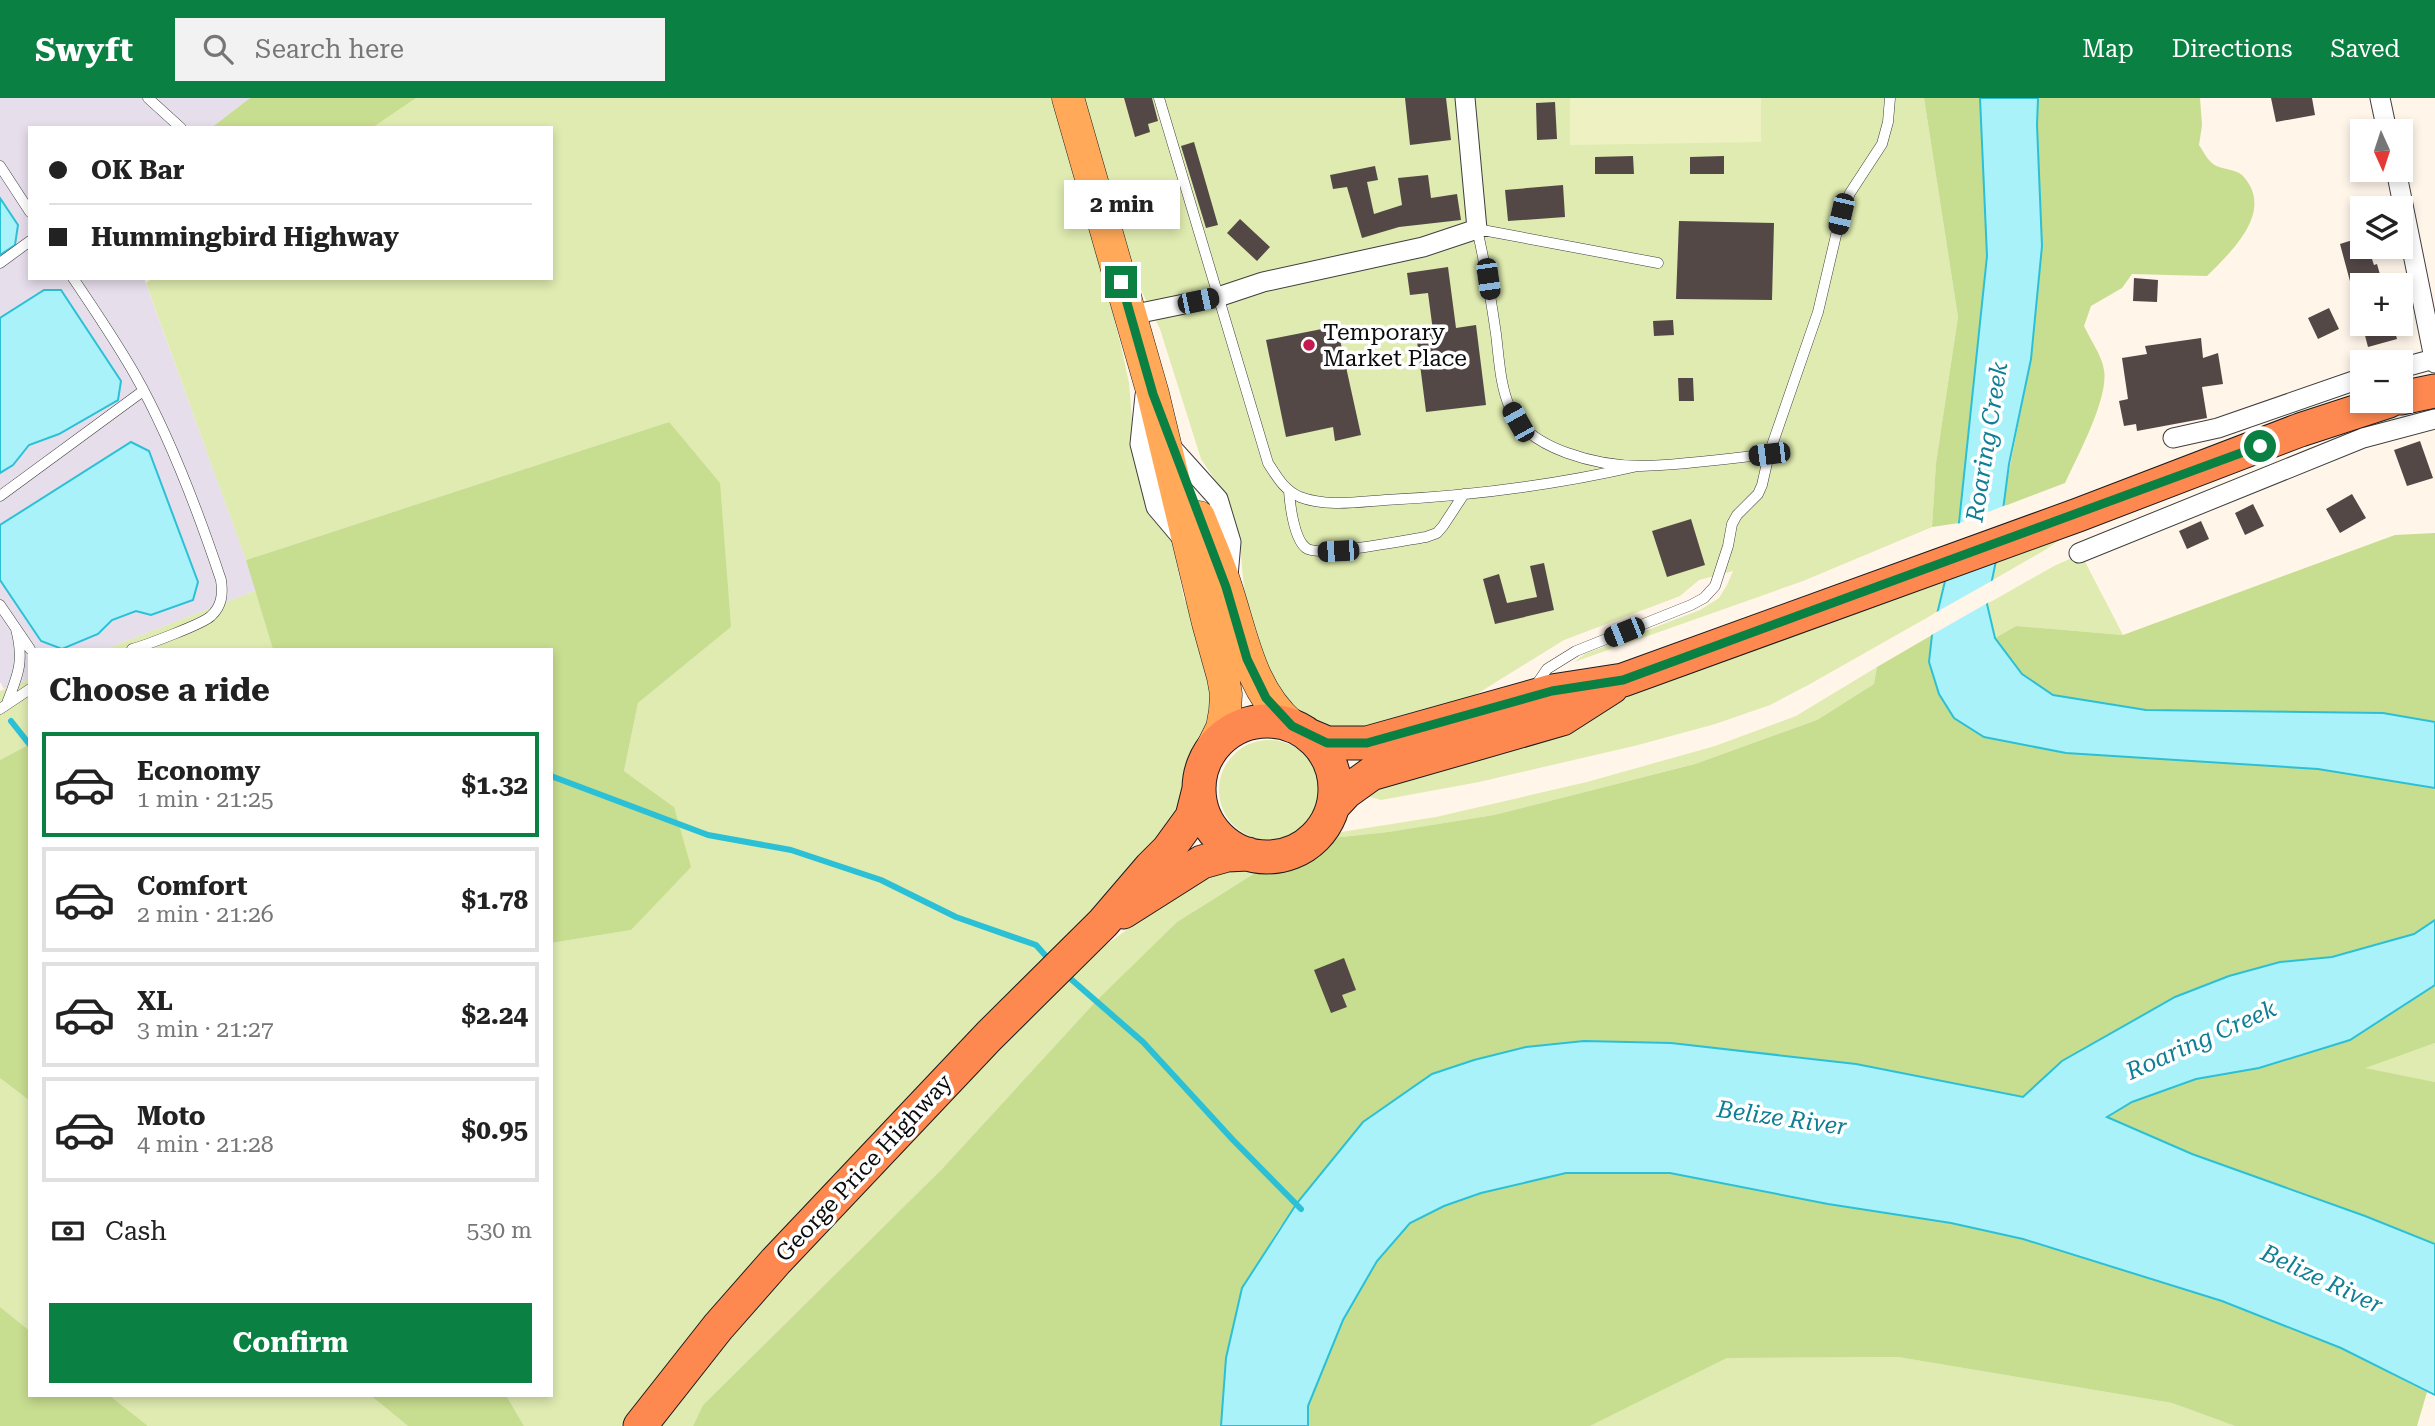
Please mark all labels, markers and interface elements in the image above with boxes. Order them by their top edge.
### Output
search box [175,18,665,81]
text: Swyft [35,30,133,69]
icon: search [199,30,237,68]
text: Search here [255,34,404,64]
text: Map [2082,35,2134,63]
text: Directions [2172,35,2292,63]
text: Saved [2330,35,2400,63]
north arrow [2350,119,2413,182]
map controls [2350,119,2413,413]
text: OK Bar [91,155,185,185]
callout: 2 min [1063,180,1179,230]
text: 2 min [1090,191,1154,218]
car [1827,191,1856,237]
button: layers [2350,196,2413,259]
text: Hummingbird Highway [91,222,399,252]
car [1475,257,1502,301]
route end [1105,266,1137,298]
button: + [2350,273,2413,336]
car [1176,286,1221,316]
place label: Temporary Market Place [1323,319,1467,372]
marker: Temporary Market Place [1301,337,1317,353]
button: − [2350,350,2413,413]
water label: Roaring Creek [1960,360,2013,525]
car [1499,399,1538,445]
route start [2244,430,2276,462]
car [1747,441,1792,467]
car [1317,539,1360,563]
car [1601,614,1648,650]
text: Choose a ride [49,671,270,709]
icon: car [53,753,116,816]
text: Economy [137,756,260,786]
text: $1.32 [462,770,528,800]
text: 1 min · 21:25 [137,786,274,813]
icon: car [53,868,116,931]
text: Comfort [137,871,247,901]
text: $1.78 [462,885,528,915]
text: 2 min · 21:26 [137,901,274,928]
icon: car [53,983,116,1046]
text: XL [137,986,173,1016]
water label: Roaring Creek [2121,994,2280,1086]
text: $2.24 [462,1000,528,1030]
text: 3 min · 21:27 [137,1016,274,1043]
street label: George Price Highway [770,1068,958,1267]
water label: Belize River [1714,1095,1849,1141]
icon: car [53,1098,116,1161]
text: Moto [137,1101,206,1131]
text: $0.95 [462,1115,528,1145]
text: 4 min · 21:28 [137,1131,274,1158]
icon: cash [49,1212,87,1250]
text: Cash [105,1216,167,1246]
text: 530 m [467,1217,532,1244]
water label: Belize River [2256,1238,2387,1319]
button: Confirm [49,1303,532,1383]

